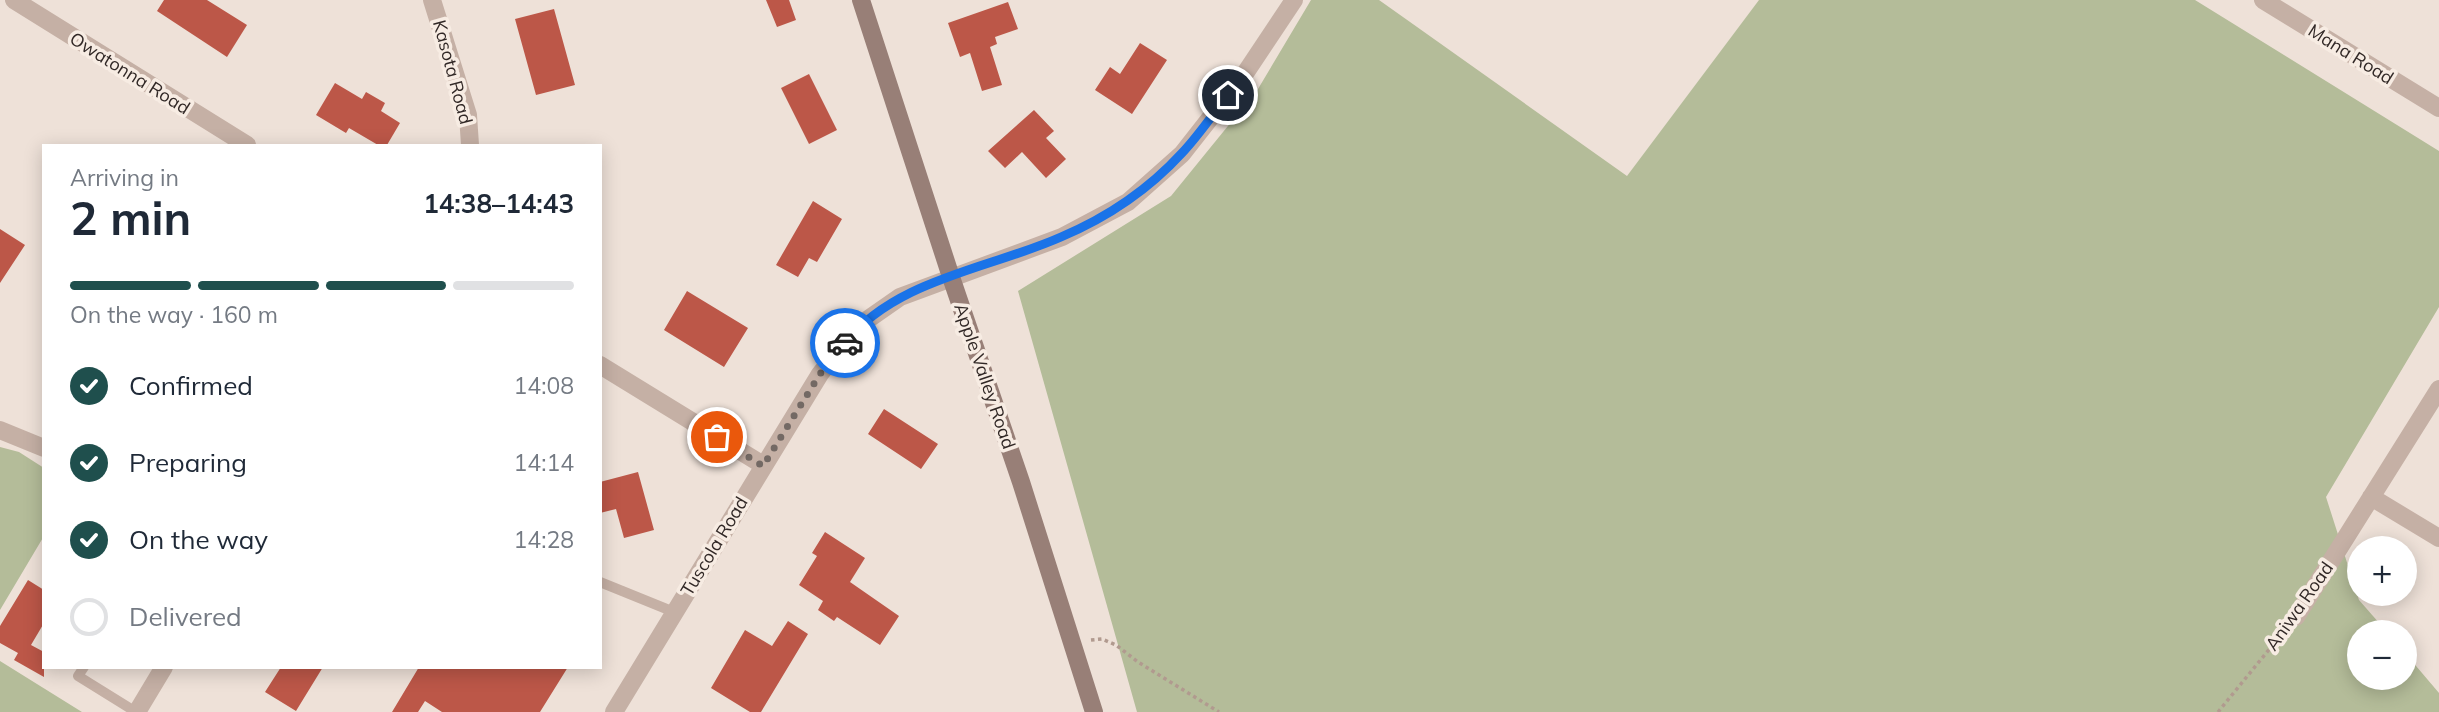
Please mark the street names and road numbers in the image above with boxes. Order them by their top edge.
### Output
street label: Kasota Road [428,17,478,127]
street label: Mana Road [2304,19,2398,89]
street label: Owatonna Road [66,27,194,119]
street label: Apple Valley Road [949,300,1021,452]
street label: Tuscola Road [675,492,753,600]
street label: Aniwa Road [2260,557,2338,655]

